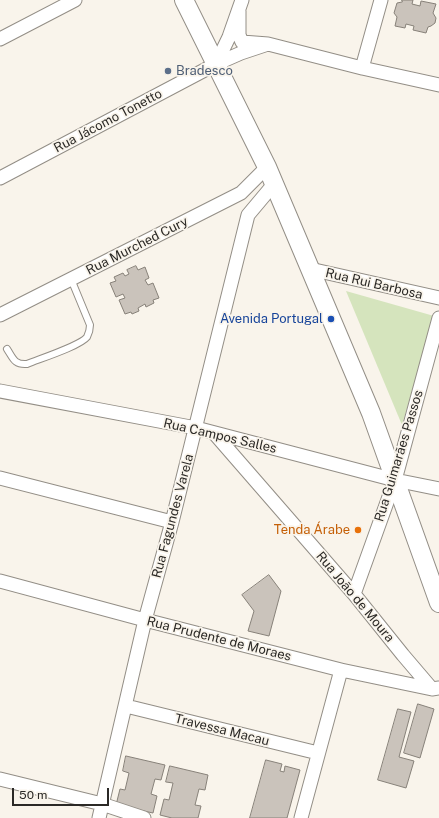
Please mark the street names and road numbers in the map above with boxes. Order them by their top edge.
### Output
street label: Rua Jácomo Tonetto [51,86,165,156]
street label: Rua Murched Cury [83,214,191,278]
street label: Rua Rui Barbosa [324,265,424,303]
street label: Rua Guimarães Passos [372,388,426,524]
street label: Rua Campos Salles [162,415,278,457]
street label: Rua Fagundes Varela [149,452,197,580]
street label: Rua João de Moura [313,549,397,645]
street label: Rua Prudente de Moraes [145,614,293,664]
street label: Travessa Macau [173,711,271,749]

